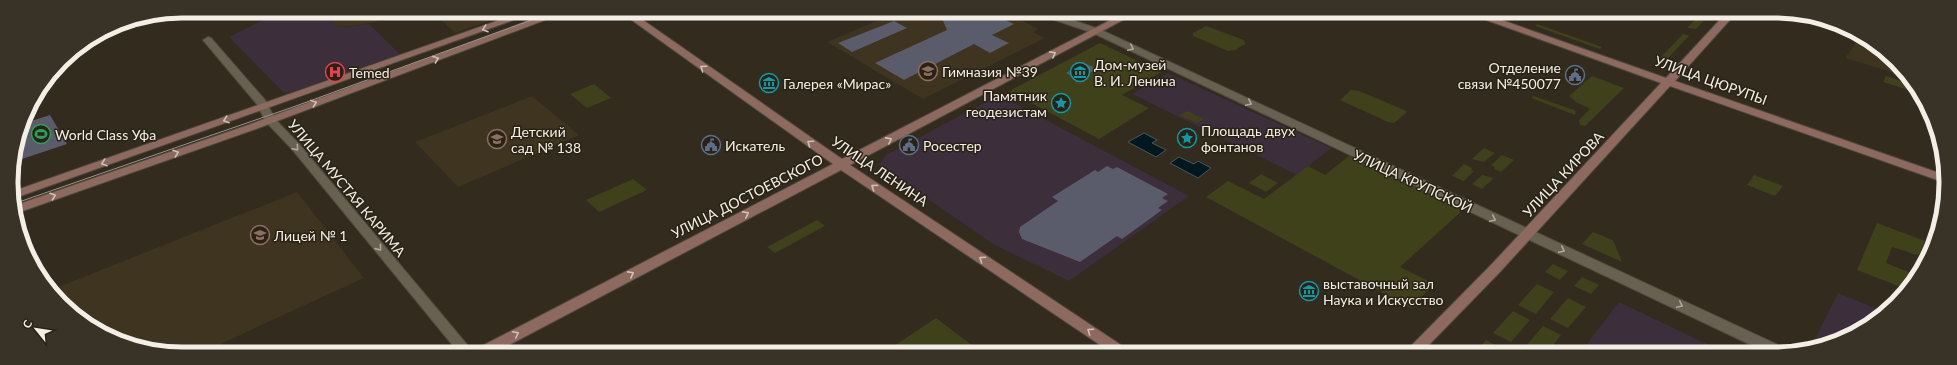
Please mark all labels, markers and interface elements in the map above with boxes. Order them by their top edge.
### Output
one-way arrow [481,24,488,33]
one-way arrow [1127,43,1135,51]
one-way arrow [1049,51,1056,58]
street label: УЛИЦА ЦЮРУПЫ [1652,52,1770,108]
one-way arrow [433,55,440,63]
place label: Дом-музей В. И. Ленина [1094,56,1176,89]
place label: Отделение связи №450077 [1458,59,1561,92]
school or university icon: Гимназия №39 [917,60,939,82]
hospital icon: Temed [324,61,346,83]
museum icon: Дом-музей В. И. Ленина [1069,61,1091,83]
place label: Гимназия №39 [942,63,1038,80]
place label: Temed [349,64,390,81]
public building icon: Отделение связи №450077 [1564,64,1586,86]
one-way arrow [701,66,708,73]
museum icon: Галерея «Мирас» [758,72,780,94]
place label: Галерея «Мирас» [783,75,891,92]
place label: Памятник геодезистам [966,87,1048,120]
place icon: Памятник геодезистам [1050,92,1072,114]
one-way arrow [1245,98,1252,106]
one-way arrow [311,100,318,108]
one-way arrow [223,116,230,124]
street label: УЛИЦА МУСТАЯ КАРИМА [285,116,410,260]
place label: Площадь двух фонтанов [1201,122,1295,155]
sports icon: World Class Уфа [30,123,52,145]
place label: Детский сад № 138 [511,123,581,156]
place label: World Class Уфа [55,126,156,143]
place icon: Площадь двух фонтанов [1176,127,1198,149]
street label: УЛИЦА КИРОВА [1519,127,1607,220]
school or university icon: Детский сад № 138 [486,128,508,150]
street label: УЛИЦА ЛЕНИНА [829,132,932,210]
public building icon: Искатель [700,134,722,156]
public building icon: Росестер [898,134,920,156]
place label: Искатель [725,137,786,154]
place label: Росестер [923,137,982,154]
one-way arrow [884,138,892,145]
one-way arrow [807,141,814,148]
one-way arrow [292,143,299,151]
street label: УЛИЦА КРУПСКОЙ [1351,146,1475,216]
one-way arrow [172,150,179,158]
street label: УЛИЦА ДОСТОЕВСКОГО [668,150,826,242]
one-way arrow [100,159,107,167]
one-way arrow [871,184,878,192]
one-way arrow [50,193,57,201]
one-way arrow [742,211,750,219]
one-way arrow [1489,214,1496,222]
school or university icon: Лицей № 1 [249,224,271,246]
place label: Лицей № 1 [273,227,347,244]
one-way arrow [375,243,382,251]
one-way arrow [1558,245,1566,253]
one-way arrow [979,256,986,264]
one-way arrow [627,272,634,279]
place label: выставочный зал Наука и Искусство [1323,275,1444,308]
museum icon: выставочный зал Наука и Искусство [1298,280,1320,302]
one-way arrow [1676,300,1684,308]
north arrow [16,309,56,349]
text: С [19,317,35,330]
one-way arrow [1087,329,1094,336]
one-way arrow [512,332,519,339]

